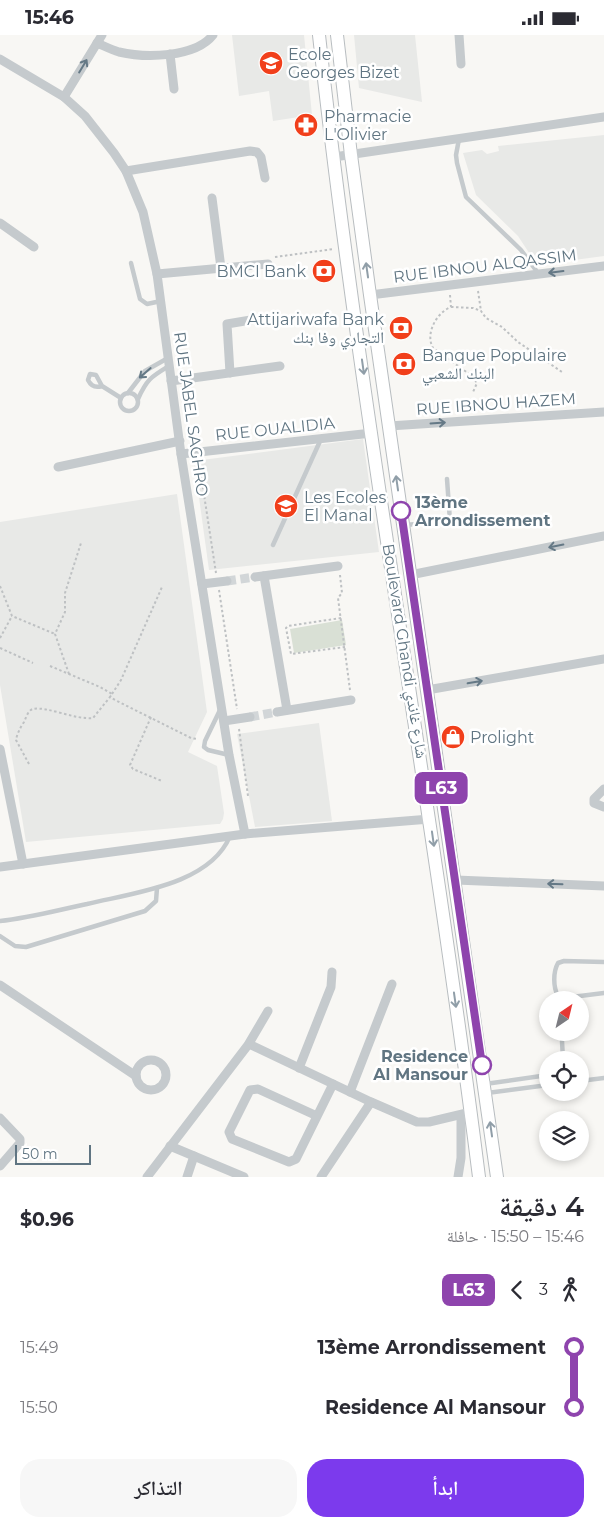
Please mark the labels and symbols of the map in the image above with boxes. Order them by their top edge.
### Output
place label: Ecole Georges Bizet [288,45,400,82]
school or university icon: Ecole Georges Bizet [258,50,284,76]
one-way arrow [79,60,89,74]
place label: Pharmacie L'Olivier [324,107,411,144]
pharmacy icon: Pharmacie L'Olivier [293,112,319,138]
street label: RUE IBNOU ALQASSIM [392,245,578,287]
bank icon: BMCI Bank [311,258,337,284]
place label: BMCI Bank [216,262,306,281]
one-way arrow [362,262,372,278]
one-way arrow [548,267,564,277]
place label: Attijariwafa Bank التجاري وفا بنك [247,310,384,350]
bank icon: Attijariwafa Bank التجاري وفا بنك [388,315,414,341]
street label: RUE JABEL SAGHRO [170,330,212,498]
place label: Banque Populaire البنك الشعبي [422,346,567,386]
bank icon: Banque Populaire البنك الشعبي [391,351,417,377]
one-way arrow [358,358,368,374]
one-way arrow [139,367,152,378]
street label: RUE IBNOU HAZEM [415,389,577,419]
street label: RUE OUALIDIA [214,413,336,445]
one-way arrow [430,418,446,427]
one-way arrow [392,475,402,491]
place label: Les Ecoles El Manal [304,488,386,525]
school or university icon: Les Ecoles El Manal [273,493,299,519]
place label: 13ème Arrondissement [414,493,550,530]
marker: 13ème Arrondissement [391,501,411,521]
street label: Boulevard Ghandi شارع غاندي [376,542,431,760]
one-way arrow [549,542,565,551]
one-way arrow [467,676,483,686]
shop icon: Prolight [440,724,466,750]
place label: Prolight [470,728,535,747]
line badge: L63 [412,772,470,804]
one-way arrow [428,831,438,847]
one-way arrow [548,880,564,889]
north arrow [539,991,589,1041]
one-way arrow [451,992,461,1008]
place label: Residence Al Mansour [372,1047,468,1084]
marker: Residence Al Mansour [472,1055,492,1075]
one-way arrow [485,1121,495,1137]
scale bar [15,1142,91,1165]

